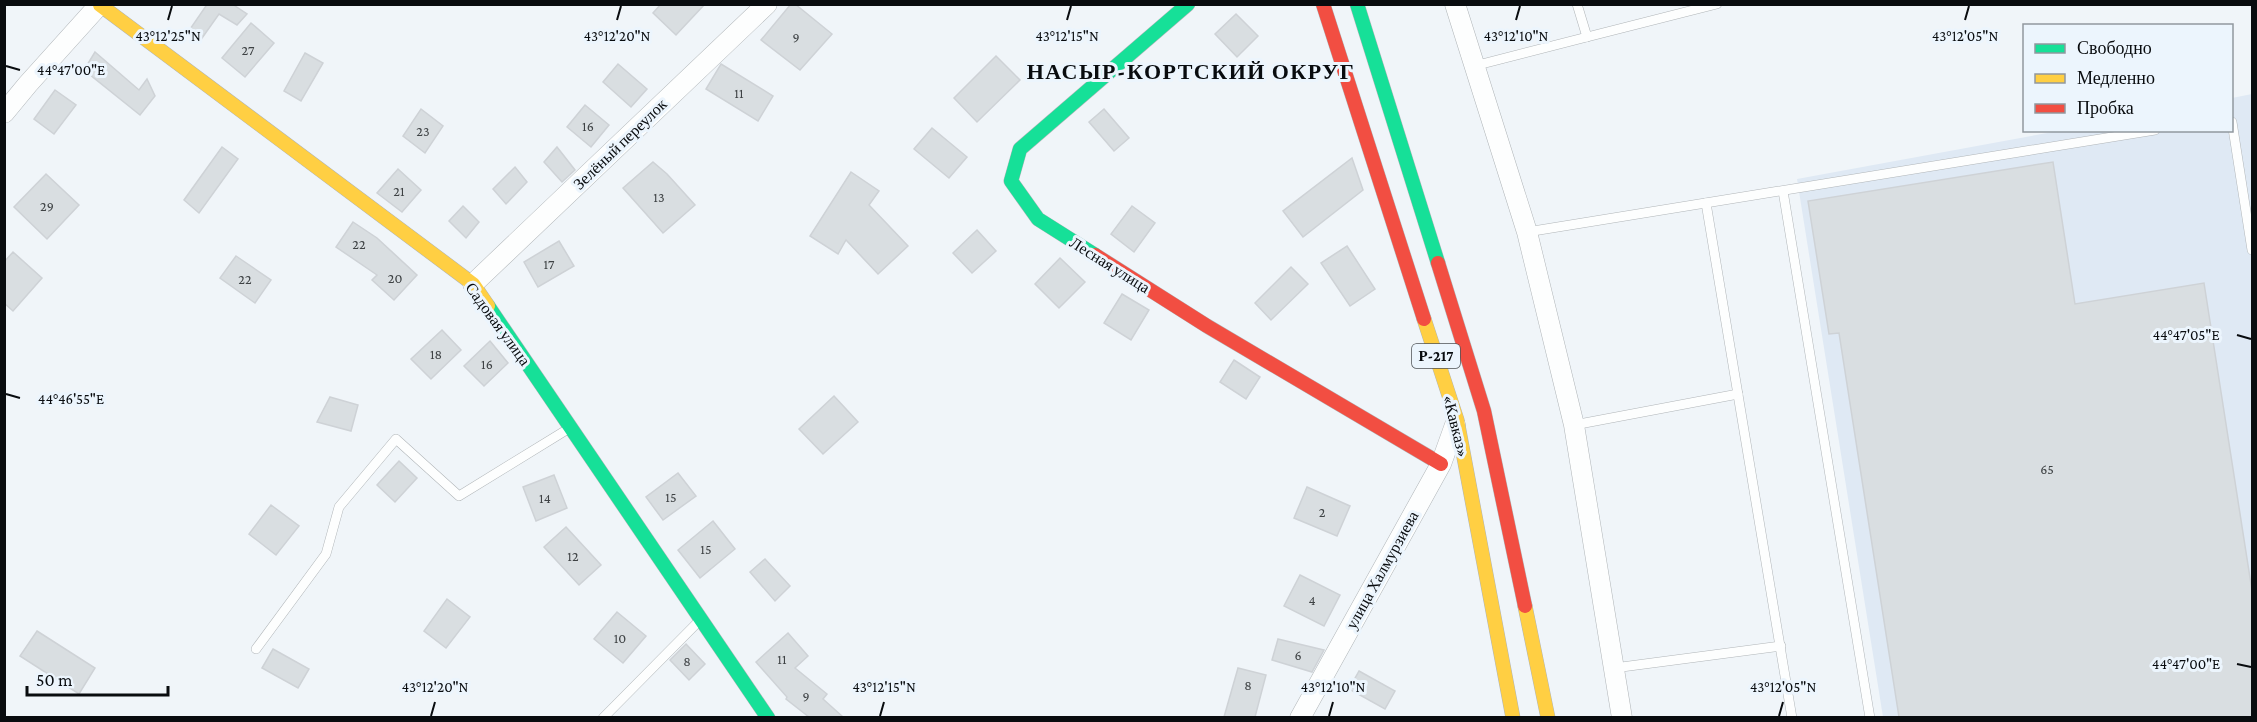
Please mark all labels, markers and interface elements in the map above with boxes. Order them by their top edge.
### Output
legend [2023,24,2233,132]
text: 43°12'25"N [135,28,201,44]
text: 43°12'20"N [584,28,651,44]
text: 43°12'15"N [1035,28,1099,44]
text: 43°12'10"N [1484,28,1549,44]
text: 43°12'05"N [1932,28,1998,44]
house number: 9 [792,29,800,45]
text: Свободно [2077,38,2152,58]
house number: 27 [242,42,255,58]
district label: НАСЫР-КОРТСКИЙ ОКРУГ [1027,59,1355,84]
text: 44°47'00"E [37,62,105,78]
text: Медленно [2077,68,2155,88]
house number: 11 [734,85,744,101]
street label: Зелёный переулок [570,95,671,193]
text: Пробка [2077,98,2134,118]
house number: 16 [582,118,594,134]
house number: 23 [416,123,430,139]
house number: 21 [393,183,405,199]
house number: 13 [653,189,665,205]
house number: 29 [40,198,54,214]
street label: Лесная улица [1066,234,1153,297]
house number: 22 [352,236,366,252]
house number: 17 [543,256,555,272]
house number: 20 [388,270,402,286]
house number: 22 [238,271,252,287]
street label: Садовая улица [461,279,534,369]
text: 44°47'05"E [2152,327,2220,343]
road number: Р-217 [1412,344,1460,368]
house number: 18 [430,346,442,362]
house number: 16 [481,356,493,372]
text: 44°46'55"E [38,391,104,407]
street label: «Кавказ» [1440,393,1472,459]
house number: 65 [2040,461,2054,477]
house number: 15 [665,489,677,505]
house number: 14 [539,490,551,506]
house number: 2 [1319,504,1326,520]
street label: улица Халмурзиева [1343,508,1422,632]
house number: 15 [700,541,712,557]
house number: 12 [567,548,579,564]
house number: 4 [1308,592,1316,608]
house number: 10 [614,630,626,646]
house number: 6 [1294,647,1302,663]
house number: 11 [777,651,787,667]
house number: 8 [683,653,691,669]
text: 44°47'00"E [2152,656,2220,672]
scale bar [27,659,168,697]
text: 50 m [36,670,73,690]
house number: 8 [1244,677,1252,693]
text: 43°12'20"N [402,679,469,695]
text: 43°12'15"N [852,679,916,695]
text: 43°12'10"N [1301,679,1366,695]
text: 43°12'05"N [1750,679,1816,695]
house number: 9 [802,688,810,704]

